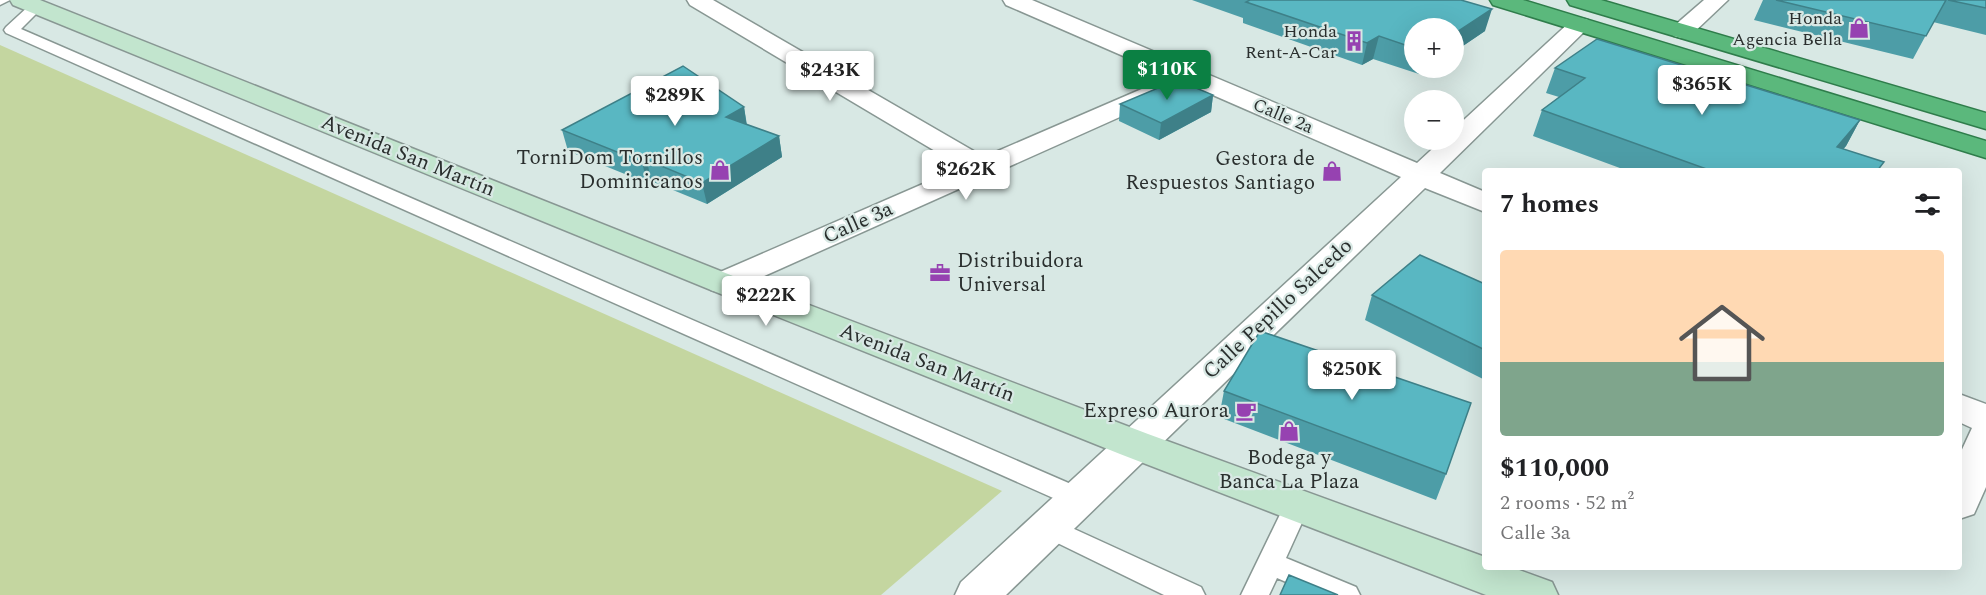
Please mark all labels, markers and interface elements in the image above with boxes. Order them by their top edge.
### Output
place label: Honda Agencia Bella [1732,5,1842,53]
shop icon: Honda Agencia Bella [1847,16,1871,40]
place label: Honda Rent-A-Car [1245,18,1337,66]
map controls [1404,18,1464,150]
button: + [1404,18,1464,78]
building icon: Honda Rent-A-Car [1342,29,1366,53]
pin: $110K [1125,50,1209,101]
pin: $243K [788,51,872,102]
text: $110K [1137,54,1197,84]
text: $243K [800,55,860,85]
pin: $365K [1660,65,1744,116]
text: $365K [1672,69,1732,99]
pin: $289K [633,76,717,127]
text: $289K [645,80,705,110]
button: − [1404,90,1464,150]
street label: Calle 2a [1249,91,1318,141]
street label: Avenida San Martín [316,106,500,206]
place label: TorniDom Tornillos Dominicanos [516,142,703,198]
place label: Gestora de Respuestos Santiago [1125,143,1315,199]
pin: $262K [924,150,1008,201]
text: $262K [936,154,996,184]
shop icon: TorniDom Tornillos Dominicanos [708,158,732,182]
shop icon: Gestora de Respuestos Santiago [1320,159,1344,183]
text: 7 homes [1500,184,1599,224]
icon: filters [1911,188,1944,221]
street label: Calle 3a [818,193,899,253]
street label: Calle Pepillo Salcedo [1196,231,1360,387]
place label: Distribuidora Universal [957,245,1084,301]
office icon: Distribuidora Universal [928,261,952,285]
pin: $222K [724,276,808,327]
text: $222K [736,280,796,310]
icon: home [1668,289,1776,397]
street label: Avenida San Martín [835,315,1019,411]
pin: $250K [1310,350,1394,401]
text: $250K [1322,354,1382,384]
place label: Expreso Aurora [1083,395,1230,427]
cafe icon: Expreso Aurora [1234,399,1258,423]
shop icon: Bodega y Banca La Plaza [1277,419,1301,443]
place label: Bodega y Banca La Plaza [1219,442,1360,498]
text: $110,000 [1500,448,1609,488]
text: 2 rooms · 52 m² [1500,488,1634,518]
text: Calle 3a [1500,518,1570,548]

